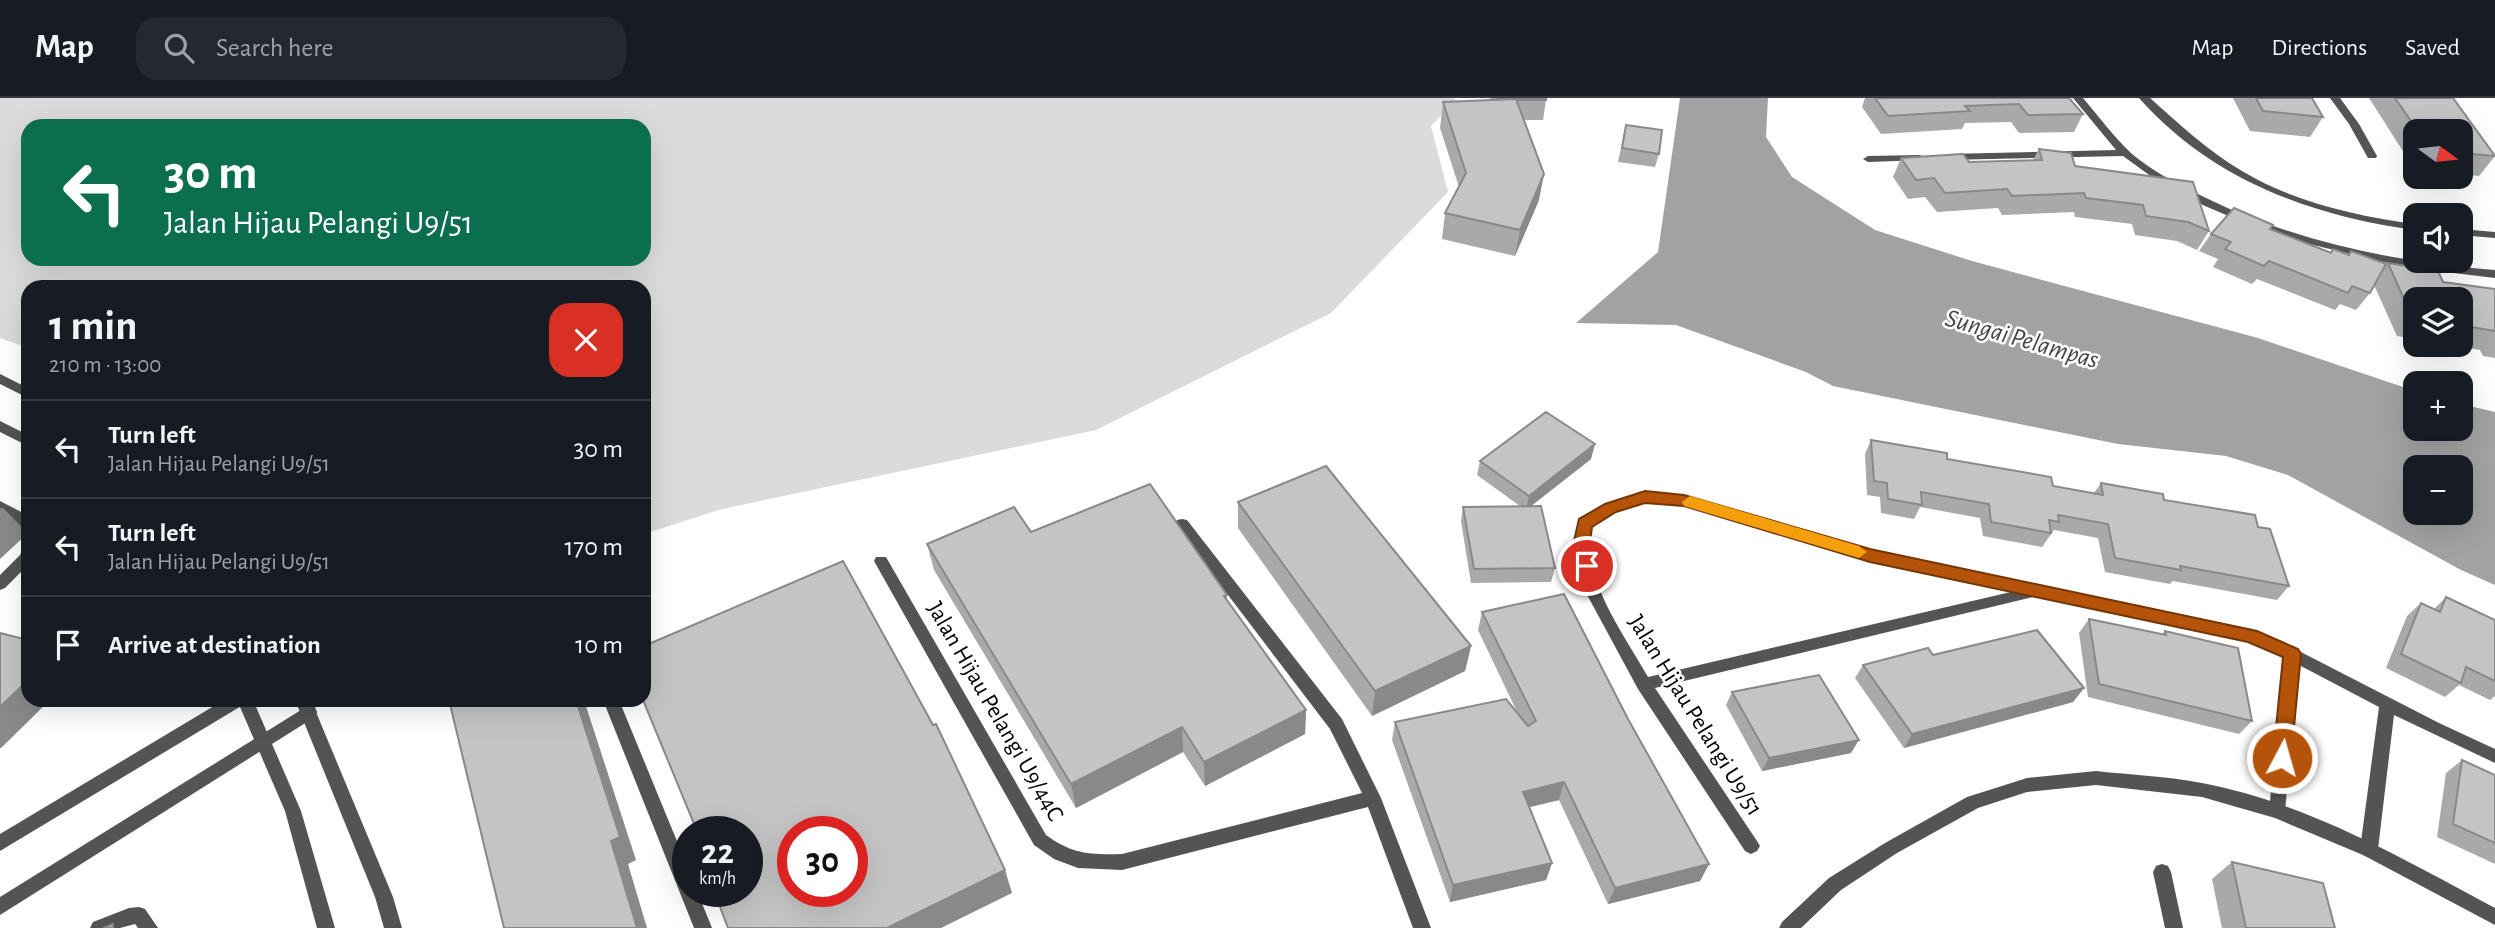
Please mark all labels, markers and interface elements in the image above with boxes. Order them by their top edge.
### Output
search box [136,17,626,80]
icon: search [160,29,198,67]
text: Map [35,31,94,64]
text: Search here [216,35,334,61]
text: Map [2191,36,2233,60]
text: Directions [2271,36,2367,60]
text: Saved [2405,36,2460,60]
north arrow [2403,119,2473,189]
map controls [2403,119,2473,525]
icon: left [49,147,140,238]
text: 30 m [164,149,258,198]
button: sound [2403,203,2473,273]
text: Jalan Hijau Pelangi U9/51 [164,207,473,239]
button: layers [2403,287,2473,357]
button: close [549,303,623,377]
text: 1 min [49,305,138,347]
water label: Sungai Pelampas [1942,305,2101,373]
text: 210 m · 13:00 [49,354,162,377]
button: + [2403,371,2473,441]
text: Turn left [108,422,196,448]
icon: left [49,430,87,468]
text: 30 m [573,436,623,462]
text: Jalan Hijau Pelangi U9/51 [108,453,330,476]
button: − [2403,455,2473,525]
text: Turn left [108,520,196,546]
icon: left [49,528,87,566]
text: 170 m [564,534,623,560]
pin [1557,536,1617,596]
icon: arrive [1568,547,1606,585]
text: Jalan Hijau Pelangi U9/51 [108,551,330,574]
street label: Jalan Hijau Pelangi U9/44C [923,598,1068,825]
street label: Jalan Hijau Pelangi U9/51 [1624,611,1767,820]
icon: arrive [49,626,87,664]
text: Arrive at destination [108,632,321,658]
text: 10 m [575,632,623,658]
position arrow [2245,721,2319,795]
speed limit sign: 30 [777,816,868,907]
text: 22 [701,835,734,870]
text: km/h [699,870,736,888]

